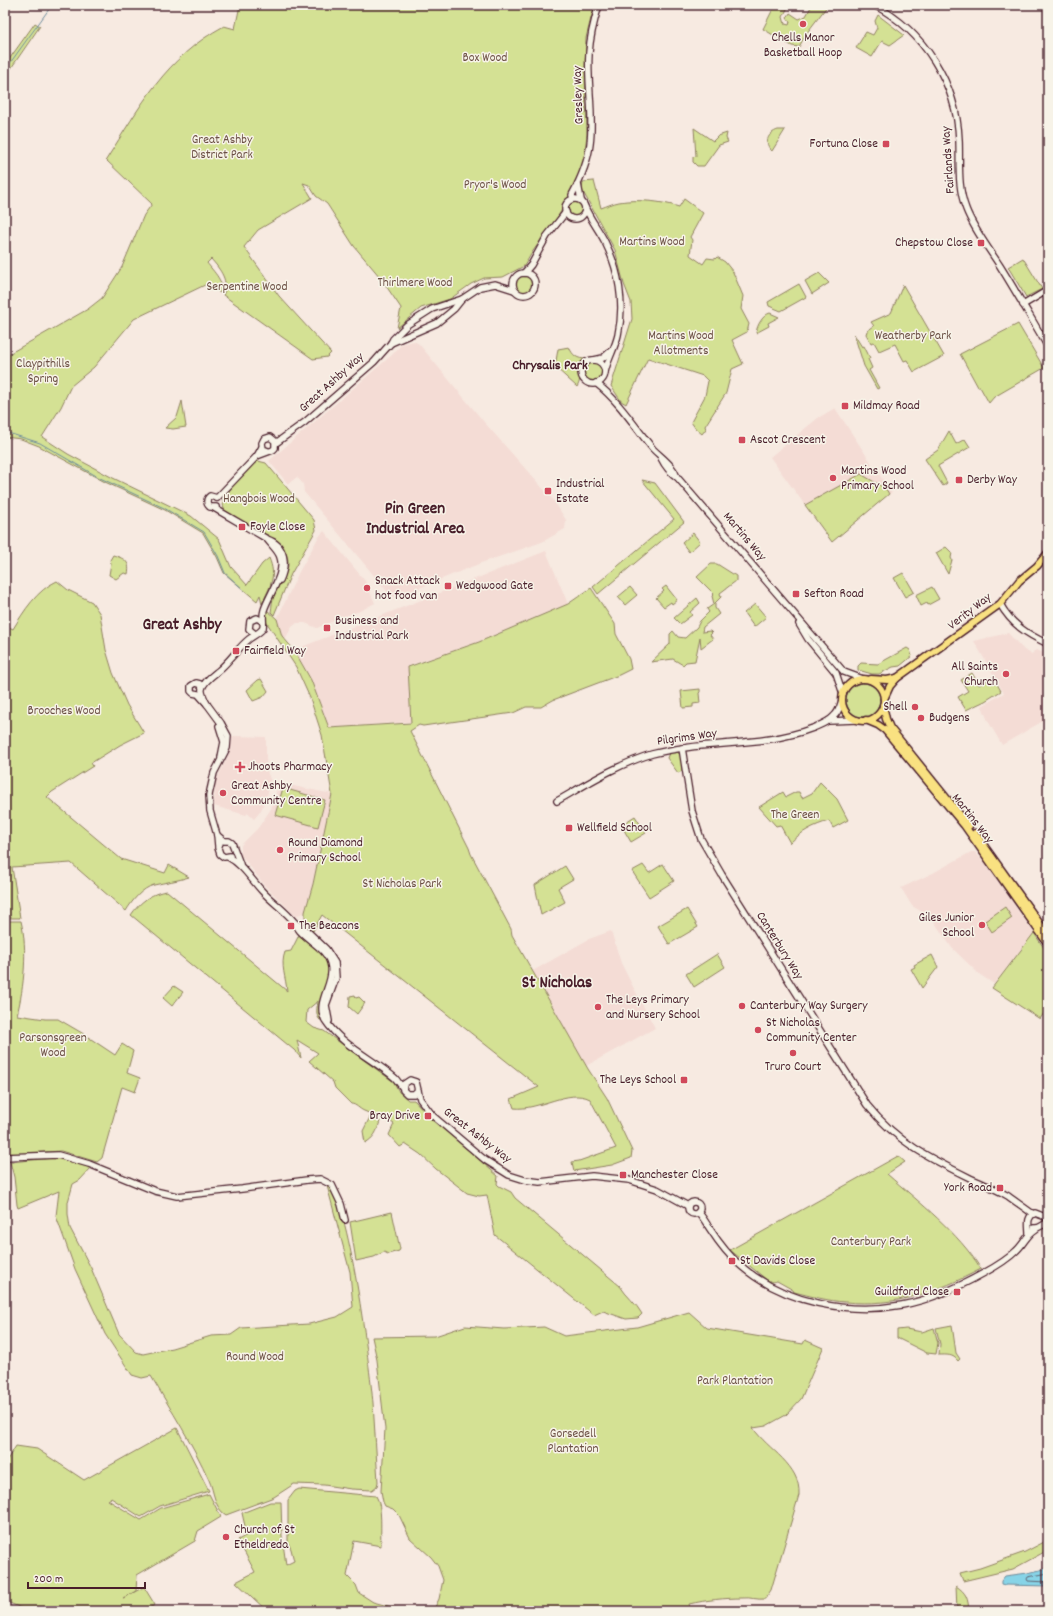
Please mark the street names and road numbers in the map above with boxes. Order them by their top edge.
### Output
street label: Gresley Way [568,65,590,125]
street label: Fairlands Way [937,125,961,194]
street label: Great Ashby Way [295,348,369,418]
street label: Martins Way [718,508,771,566]
street label: Verity Way [944,588,997,635]
street label: Pilgrims Way [656,724,719,752]
street label: Martins Way [946,790,998,849]
street label: Canterbury Way [751,908,808,984]
street label: Great Ashby Way [439,1103,516,1169]

